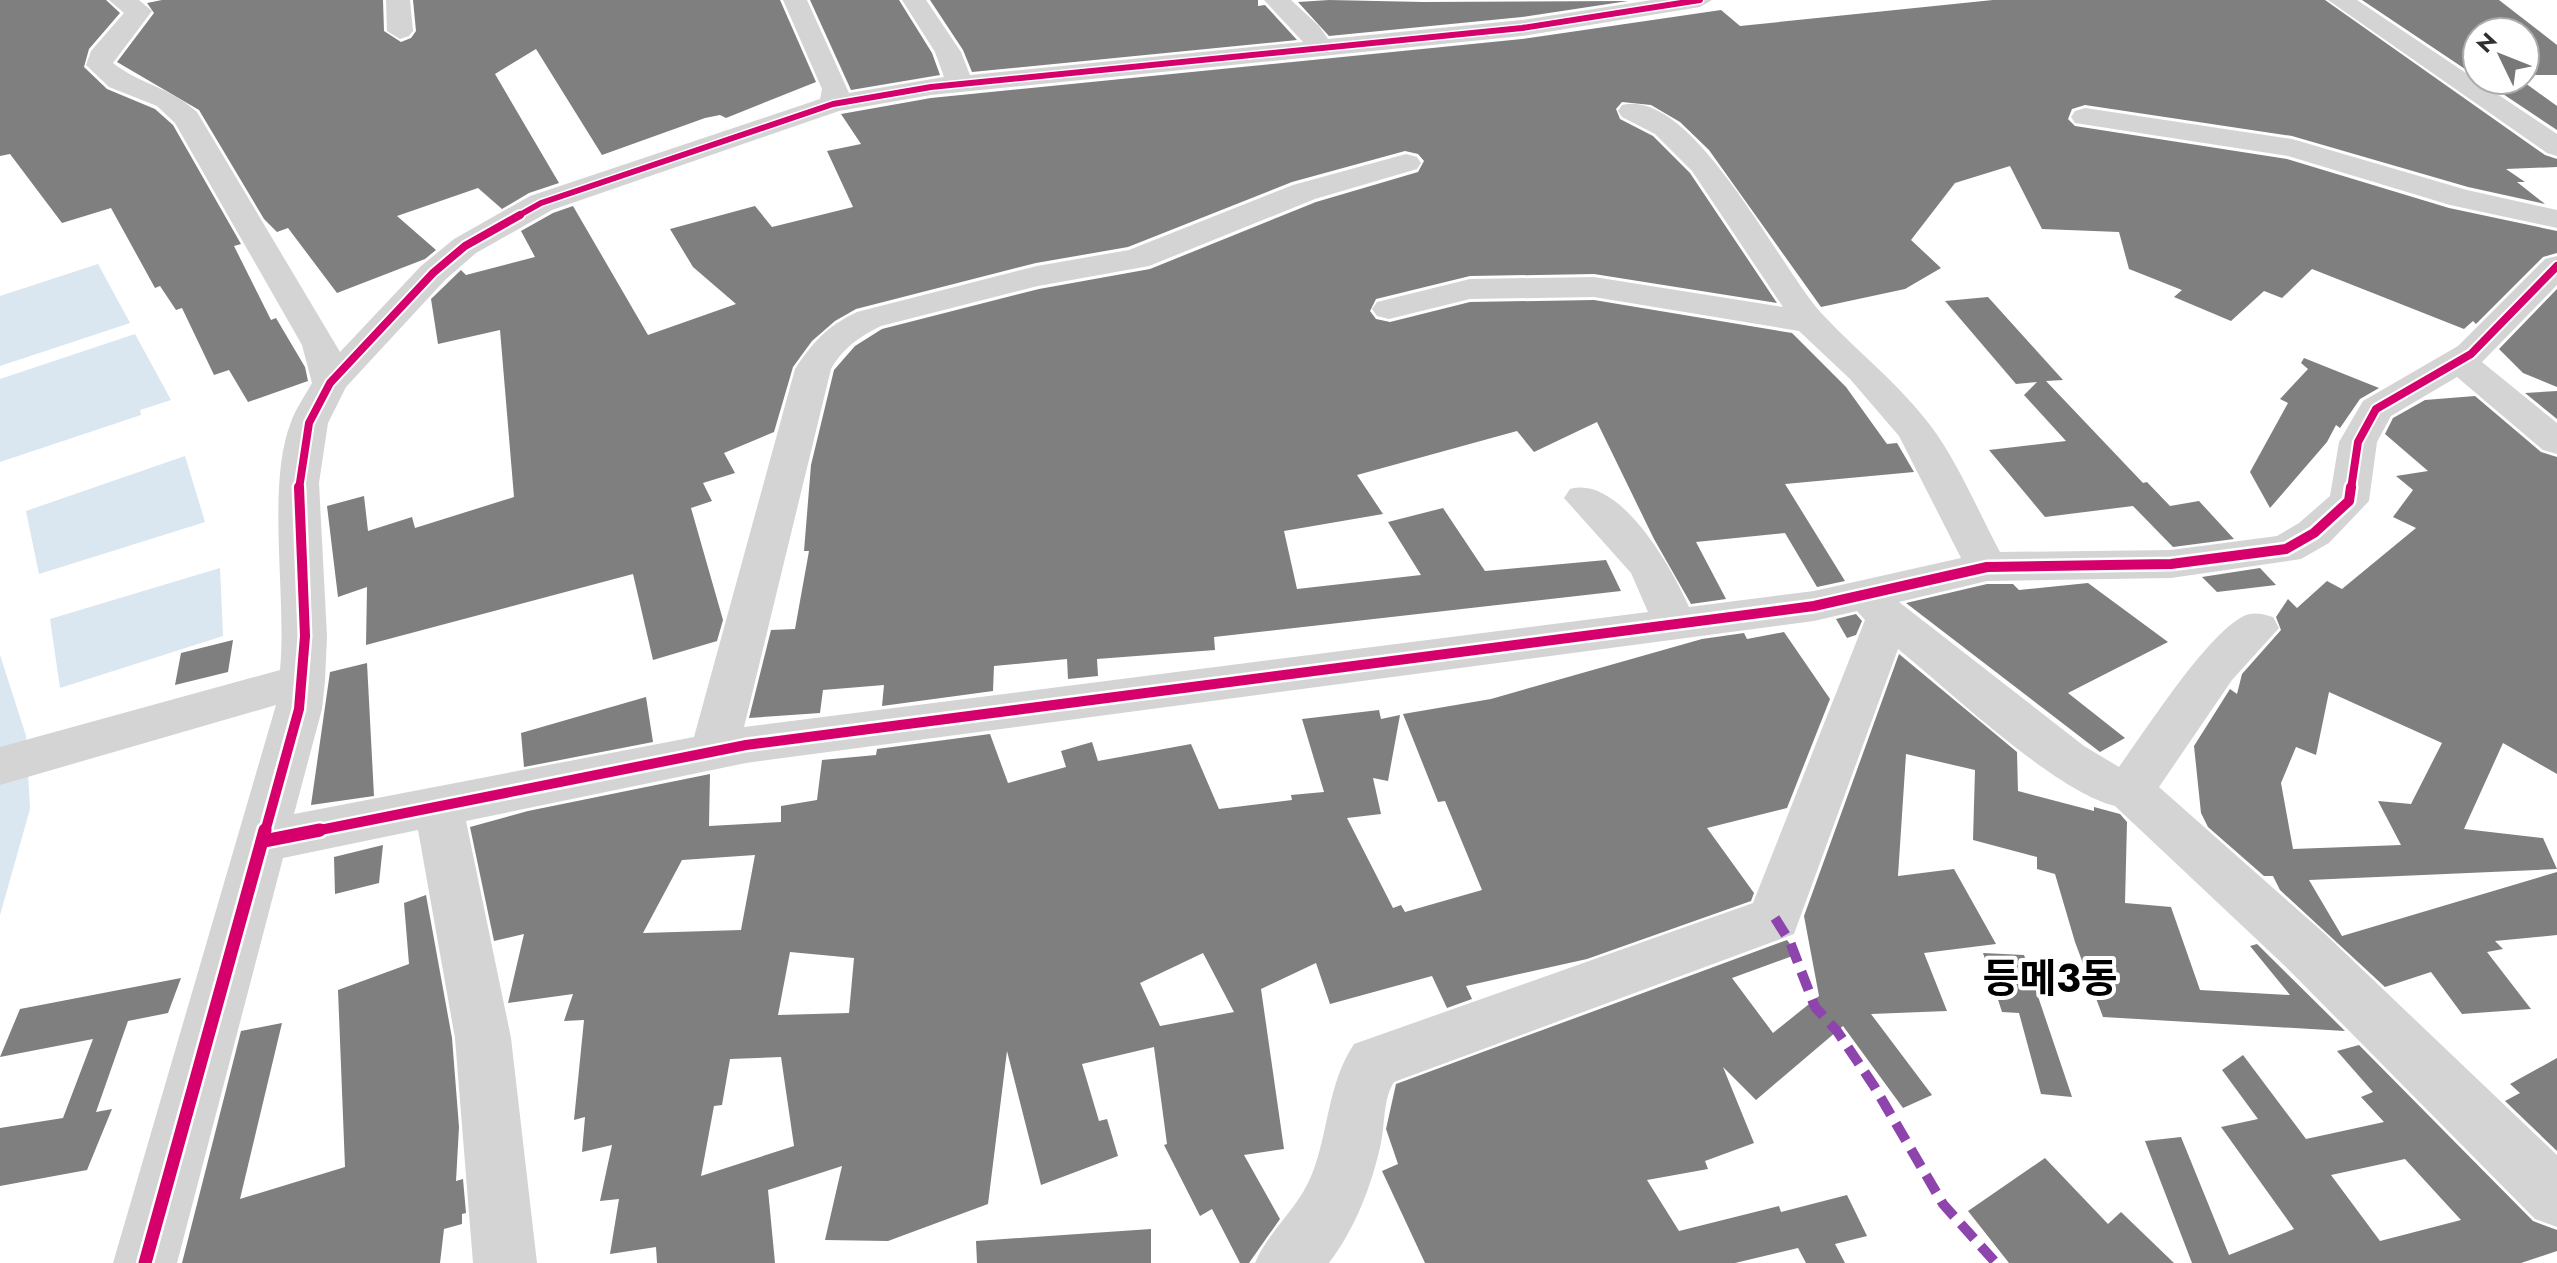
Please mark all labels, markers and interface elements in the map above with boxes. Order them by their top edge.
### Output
north arrow [2461,16,2541,96]
text: N [2469,25,2504,60]
district label: 등메3동 [1982,949,2118,1007]

